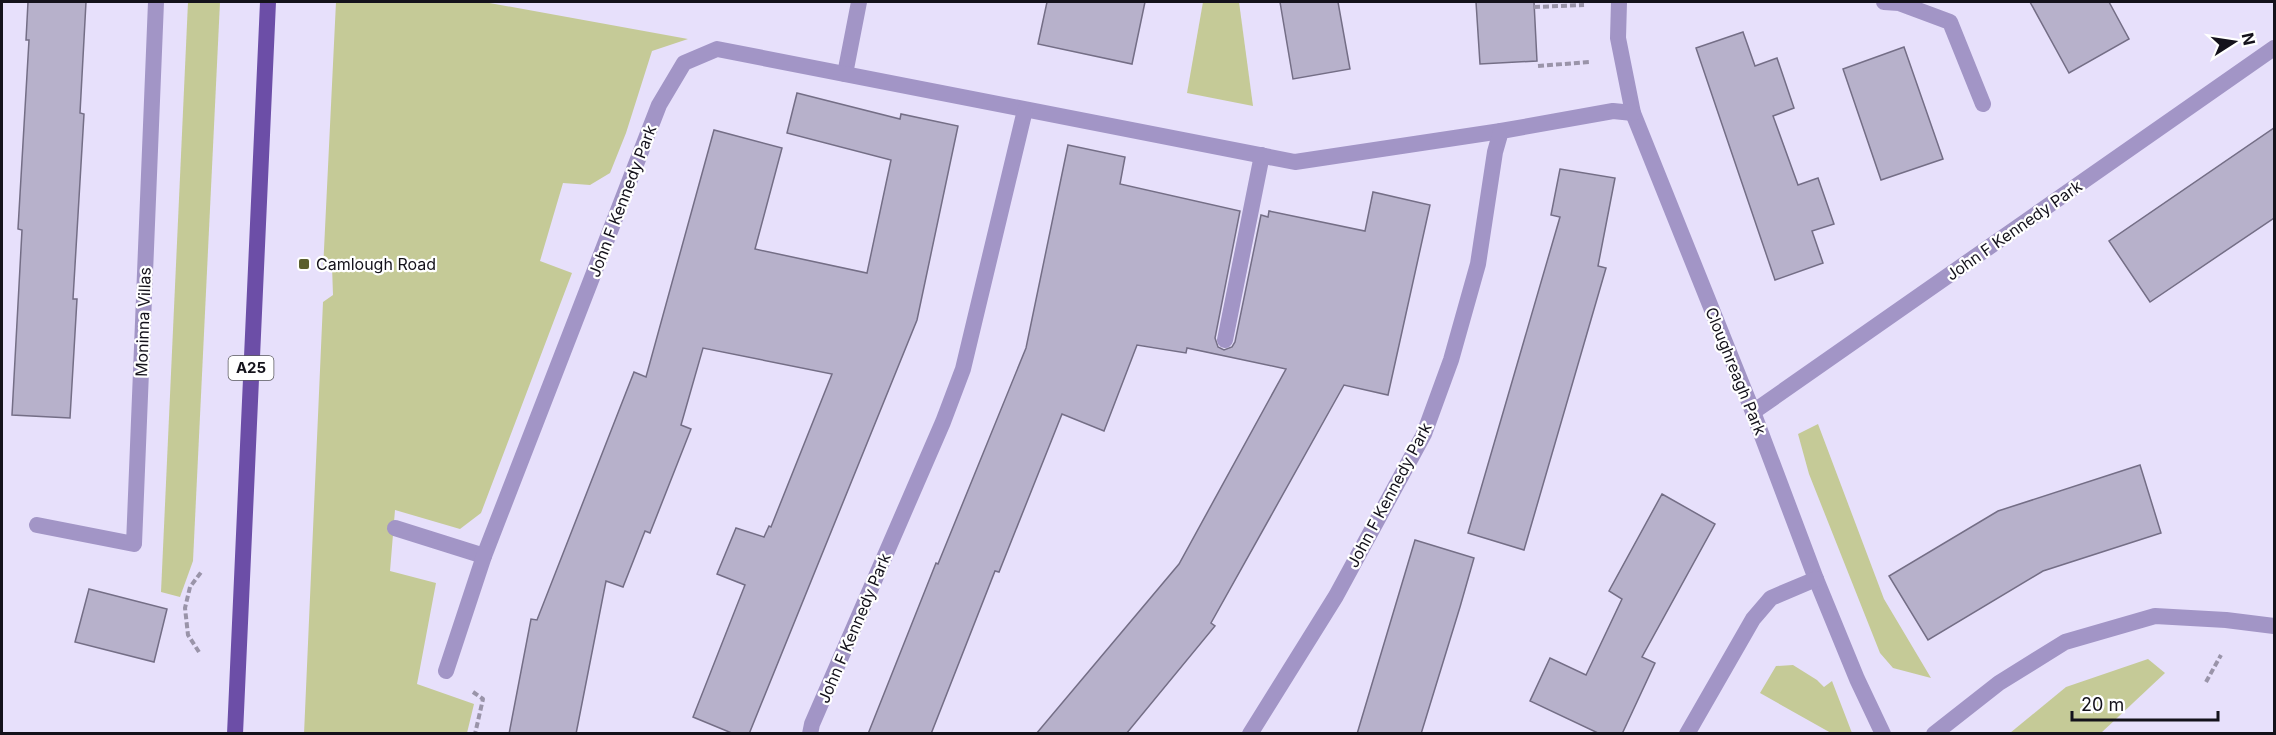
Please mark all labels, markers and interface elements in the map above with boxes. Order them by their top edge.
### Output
north arrow [2204,12,2264,72]
text: N [2238,31,2260,47]
street label: John F Kennedy Park [584,122,660,280]
street label: John F Kennedy Park [1942,175,2086,284]
place label: Camlough Road [316,254,436,274]
marker: Camlough Road [297,257,311,271]
street label: Moninna Villas [131,267,155,377]
street label: Cloughreagh Park [1701,304,1771,438]
road number: A25 [228,356,274,380]
street label: John F Kennedy Park [1342,419,1436,571]
street label: John F Kennedy Park [813,550,895,706]
scale bar [2072,684,2218,722]
text: 20 m [2081,694,2124,715]

